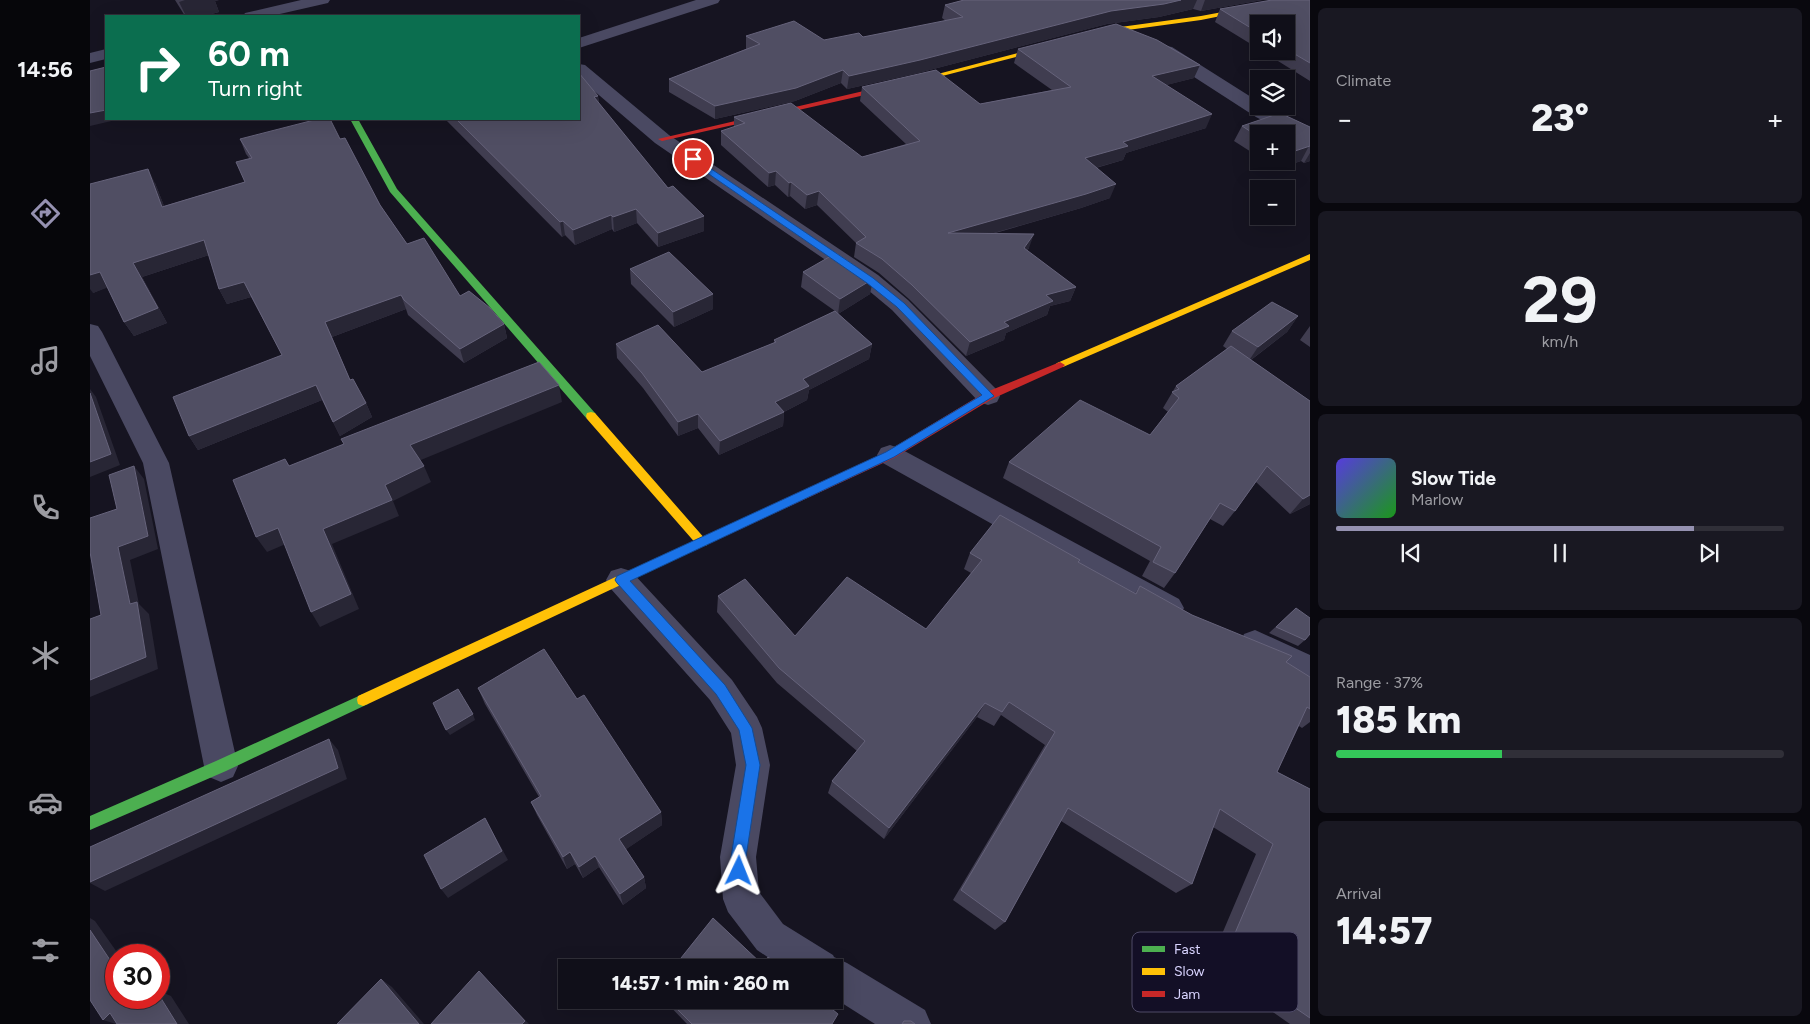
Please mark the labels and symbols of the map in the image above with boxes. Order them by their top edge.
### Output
pin [672,138,714,180]
position arrow [712,844,764,896]
legend [1132,932,1298,1012]
text: Fast [1174,941,1200,958]
speed limit sign: 30 [105,944,170,1009]
text: Slow [1174,963,1205,980]
text: Jam [1174,986,1200,1003]

